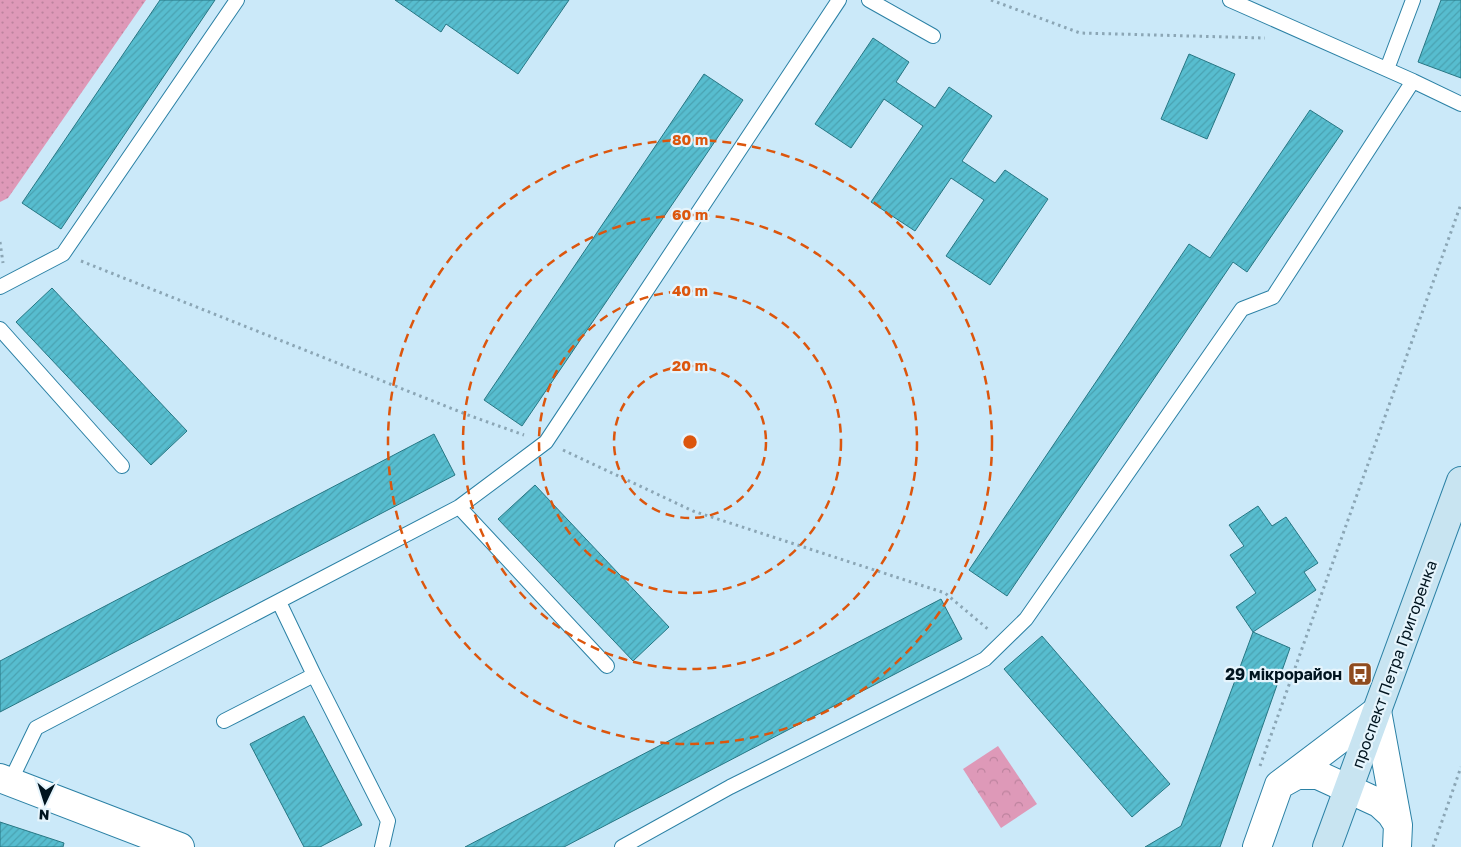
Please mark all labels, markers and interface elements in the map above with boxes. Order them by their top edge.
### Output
text: 80 m [672,130,708,148]
text: 60 m [672,205,708,223]
text: 40 m [672,281,708,299]
text: 20 m [672,356,708,374]
centre of rings [681,433,699,451]
street label: проспект Петра Григоренка [1347,557,1441,771]
bus stop icon: 29 мікрорайон [1347,661,1373,687]
place label: 29 мікрорайон [1225,664,1342,684]
north arrow [20,777,70,827]
text: N [38,807,50,824]

